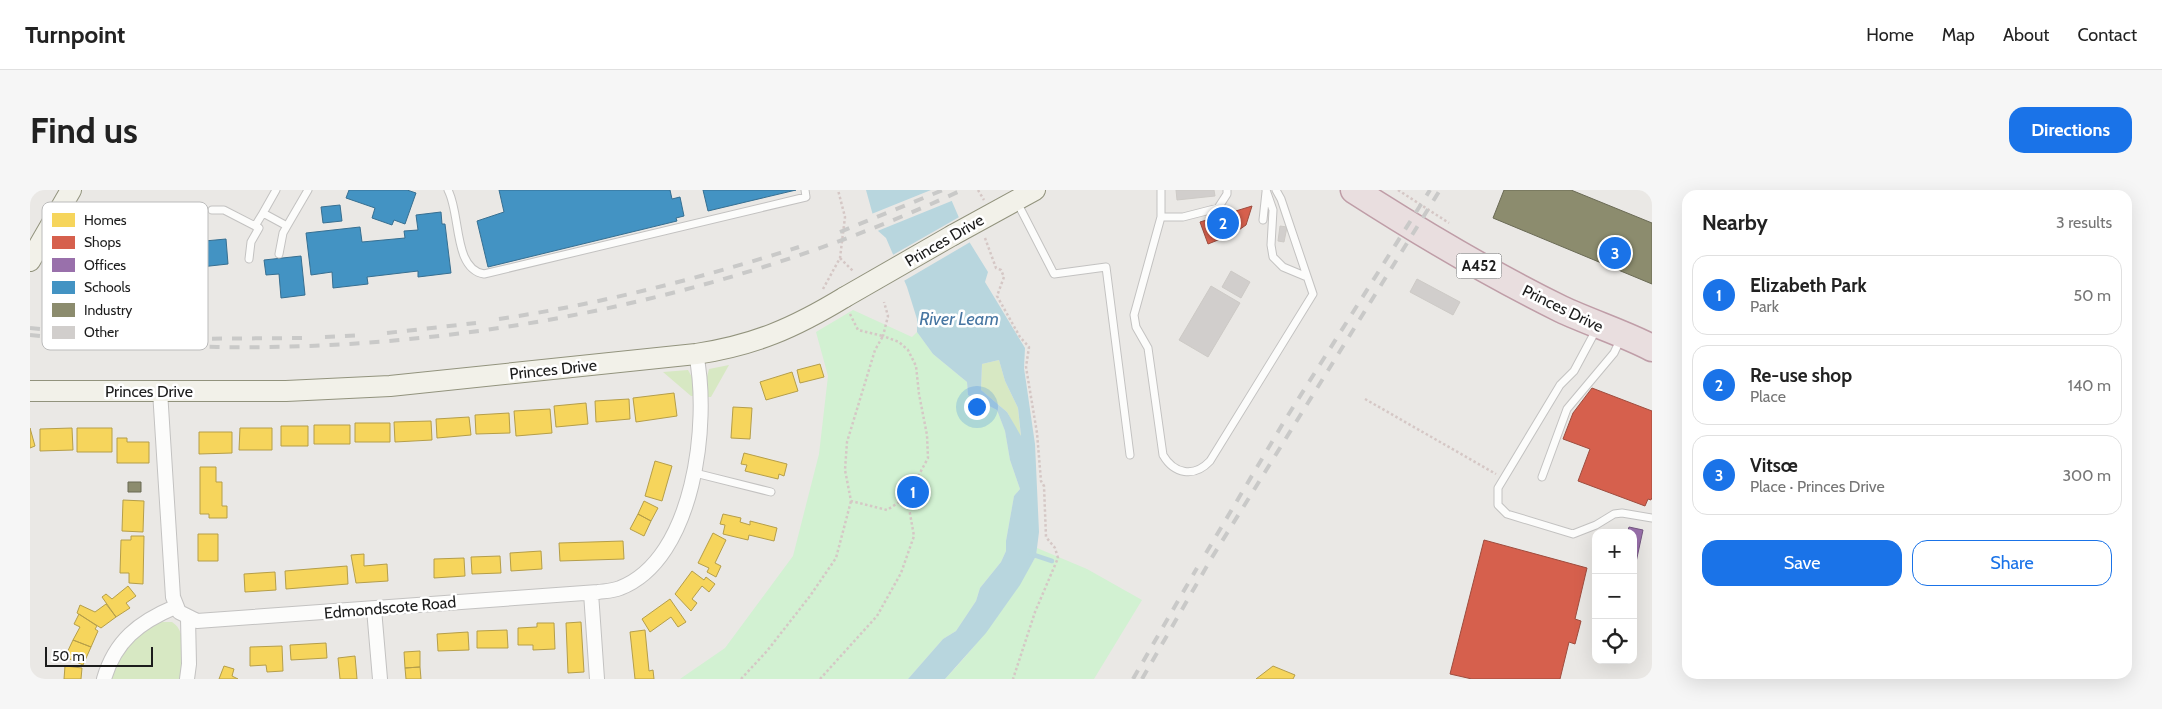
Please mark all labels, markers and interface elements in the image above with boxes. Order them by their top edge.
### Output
text: Turnpoint [25,20,125,49]
text: Home [1866,24,1914,46]
text: Map [1942,24,1975,46]
text: About [2003,24,2049,46]
text: Contact [2077,24,2137,46]
button: Directions [2009,107,2132,153]
text: Find us [30,109,138,152]
legend [42,202,208,350]
pin: 2 [1207,204,1239,242]
street label: Princes Drive [901,210,987,271]
text: Nearby [1702,210,1768,235]
text: Homes [84,211,127,229]
text: 3 results [2056,213,2112,232]
text: Shops [84,233,121,251]
pin: 3 [1599,234,1631,272]
road number: A452 [1456,254,1502,278]
text: Offices [84,256,126,274]
text: Elizabeth Park [1750,274,1867,297]
text: Schools [84,278,131,296]
street label: Princes Drive [1519,281,1606,336]
text: 1 [1716,286,1722,305]
text: 50 m [2074,286,2111,305]
text: Park [1750,297,1779,316]
text: Industry [84,301,132,319]
water label: River Leam [919,308,999,330]
text: Other [84,323,119,341]
street label: Princes Drive [508,355,598,384]
text: Re-use shop [1750,364,1852,387]
text: 2 [1715,376,1723,395]
text: 140 m [2068,376,2111,395]
street label: Princes Drive [105,382,193,401]
text: Place [1750,387,1786,406]
your location [964,394,990,420]
text: Vitsœ [1750,454,1798,477]
text: 3 [1715,466,1723,485]
text: 300 m [2062,466,2111,485]
pin: 1 [897,473,929,511]
text: Place · Princes Drive [1750,477,1885,496]
map controls [1592,529,1637,664]
button: + [1592,529,1637,574]
button: Save [1702,540,1902,586]
button: Share [1912,540,2112,586]
button: − [1592,574,1637,619]
street label: Edmondscote Road [323,592,457,623]
button: locate [1592,619,1637,664]
scale bar [45,644,152,667]
text: 50 m [52,647,85,665]

